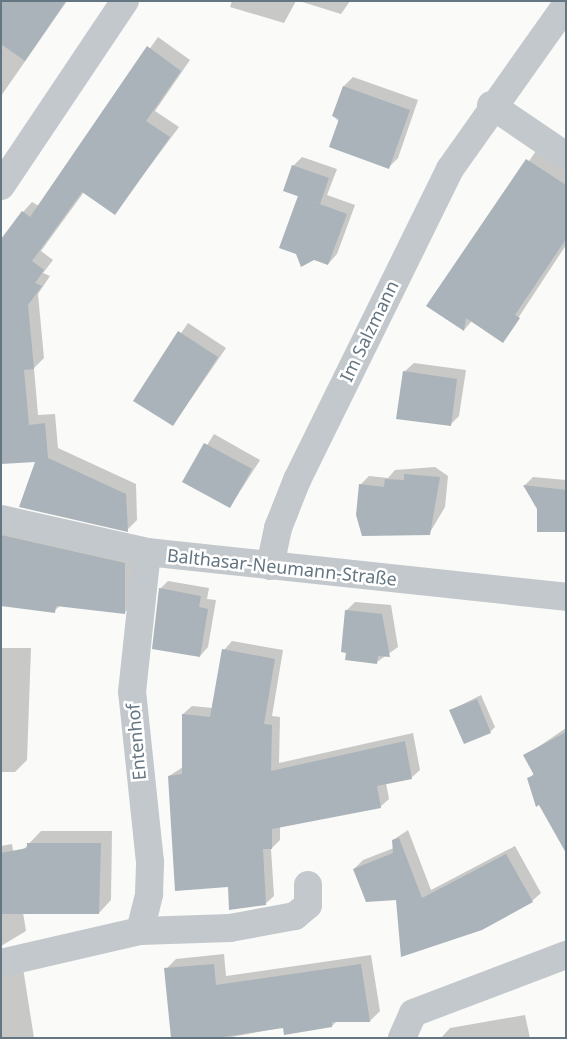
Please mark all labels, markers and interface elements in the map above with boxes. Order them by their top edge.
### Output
street label: Im Salzmann [335,277,403,385]
street label: Balthasar-Neumann-Straße [166,544,398,590]
street label: Entenhof [122,703,150,781]

